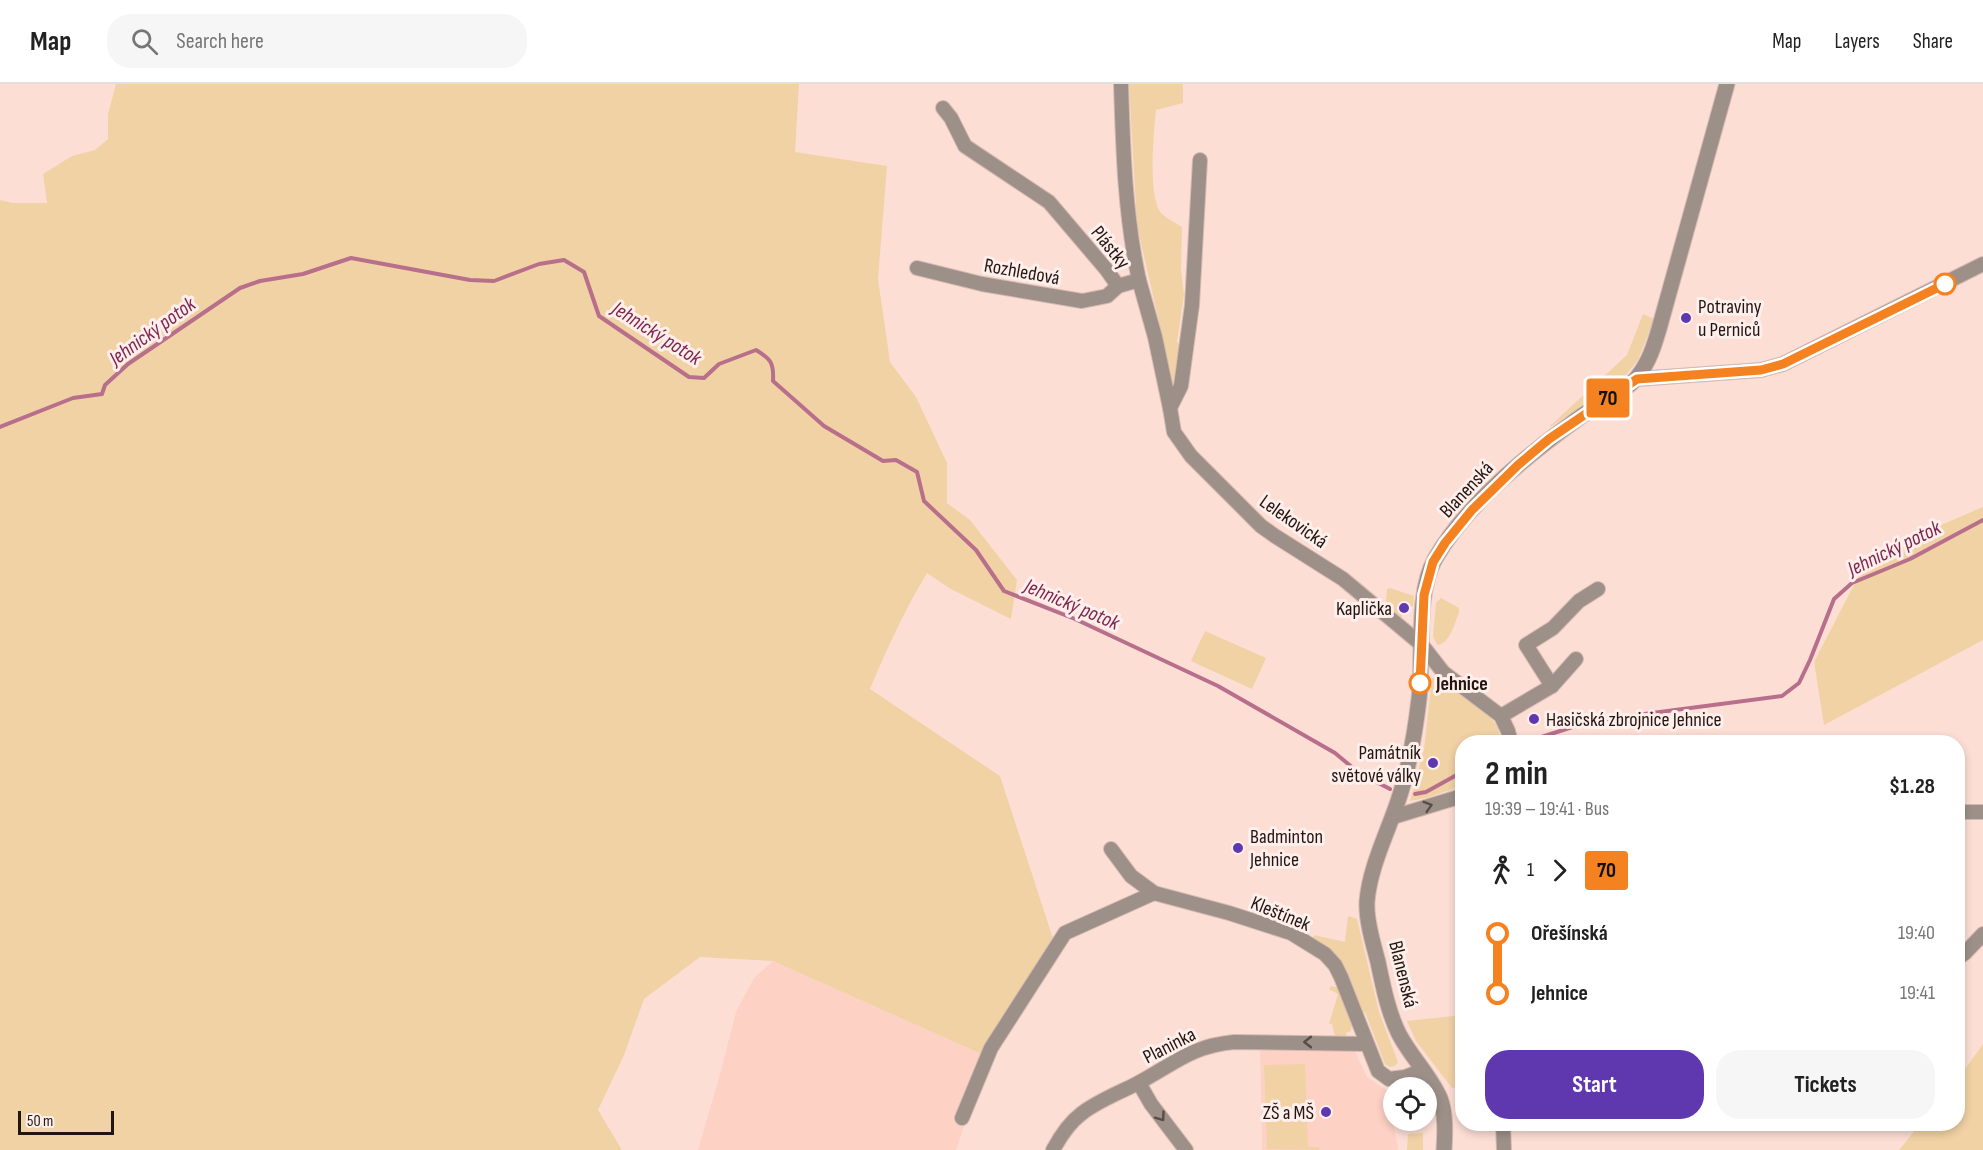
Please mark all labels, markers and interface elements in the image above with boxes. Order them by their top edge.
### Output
search box [107,14,527,68]
text: Map [30,25,71,58]
icon: search [128,25,161,58]
text: Search here [176,28,264,55]
text: Map [1772,29,1801,54]
text: Layers [1834,29,1880,54]
text: Share [1913,29,1953,54]
street label: Plástky [1086,221,1135,274]
street label: Rozhledová [982,254,1061,290]
unlabelled marker [1934,273,1956,295]
water label: Jehnický potok [103,291,201,372]
water label: Jehnický potok [606,295,707,371]
place label: Potraviny u Perniců [1698,295,1762,342]
marker: Potraviny u Perniců [1679,311,1693,325]
line badge: 70 [1581,378,1635,418]
text: 70 [1598,386,1618,411]
street label: Blanenská [1435,457,1499,523]
street label: Lelekovická [1255,490,1332,554]
water label: Jehnický potok [1842,515,1946,583]
water label: Jehnický potok [1019,573,1124,636]
place label: Kaplička [1336,597,1392,621]
marker: Kaplička [1397,601,1411,615]
marker: Jehnice [1409,672,1431,694]
place label: Jehnice [1435,672,1488,696]
place label: Hasičská zbrojnice Jehnice [1546,708,1722,732]
marker: Hasičská zbrojnice Jehnice [1527,712,1541,726]
place label: Památník světové války [1331,741,1421,788]
text: 2 min [1485,754,1548,794]
marker: Památník světové války [1426,756,1440,770]
text: $1.28 [1889,773,1935,800]
text: 19:39 – 19:41 · Bus [1485,797,1609,821]
one-way arrow [1422,801,1432,813]
place label: Badminton Jehnice [1249,825,1323,872]
marker: Badminton Jehnice [1231,841,1245,855]
icon: walk [1485,854,1518,887]
icon: forward [1543,854,1576,887]
text: 1 [1527,858,1534,882]
text: 70 [1597,858,1616,883]
street label: Kleštínek [1247,891,1314,937]
text: Ořešínská [1531,920,1608,947]
text: 19:40 [1898,921,1935,945]
street label: Blanenská [1383,938,1423,1010]
text: Jehnice [1531,980,1588,1007]
text: 19:41 [1900,981,1935,1005]
street label: Planinka [1139,1022,1200,1069]
one-way arrow [1303,1036,1312,1049]
button: Start [1485,1050,1704,1119]
button: Tickets [1716,1050,1935,1119]
map controls [1383,1077,1437,1131]
button: locate [1383,1077,1437,1131]
place label: ZŠ a MŠ [1263,1101,1314,1125]
marker: ZŠ a MŠ [1319,1105,1333,1119]
scale bar [18,1108,114,1136]
one-way arrow [1154,1111,1165,1122]
text: 50 m [27,1112,53,1131]

